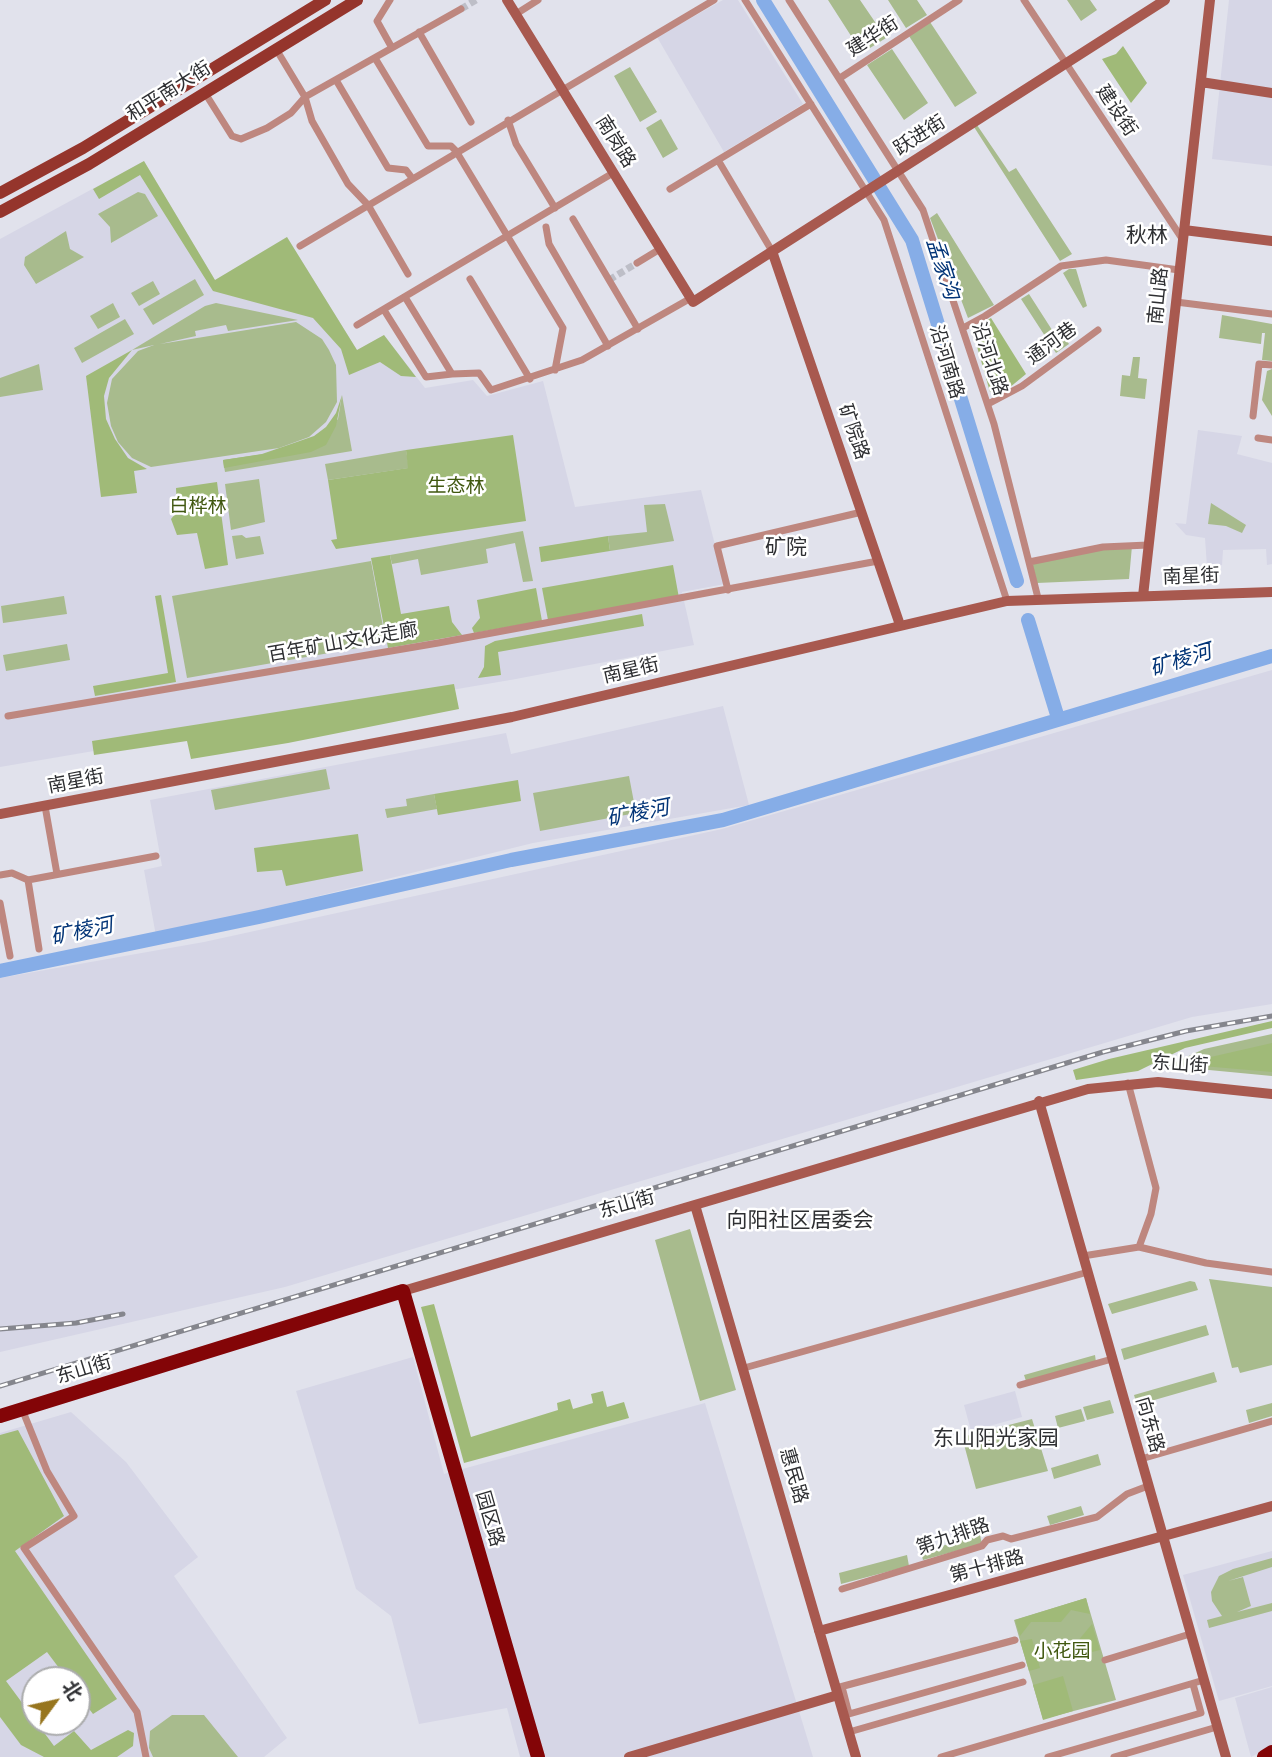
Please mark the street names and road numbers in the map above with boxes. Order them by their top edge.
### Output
street label: 建华街 [843,12,903,62]
street label: 和平南大街 [123,57,215,127]
street label: 建设街 [1091,81,1141,141]
street label: 跃进街 [890,111,950,161]
street label: 南岗路 [590,112,640,172]
street label: 南山路 [1145,266,1173,326]
street label: 通河巷 [1022,318,1082,370]
street label: 沿河北路 [966,319,1012,399]
street label: 沿河南路 [924,322,968,402]
street label: 矿院路 [833,401,873,463]
street label: 南星街 [1162,565,1220,589]
street label: 百年矿山文化走廊 [266,619,420,667]
street label: 南星街 [601,653,661,689]
street label: 南星街 [46,765,106,799]
street label: 东山街 [1151,1052,1209,1078]
street label: 东山街 [596,1186,658,1224]
street label: 东山街 [53,1351,115,1389]
street label: 向东路 [1130,1394,1168,1456]
street label: 惠民路 [774,1445,812,1507]
street label: 园区路 [470,1488,508,1550]
street label: 第九排路 [913,1514,993,1560]
street label: 第十排路 [947,1546,1027,1588]

